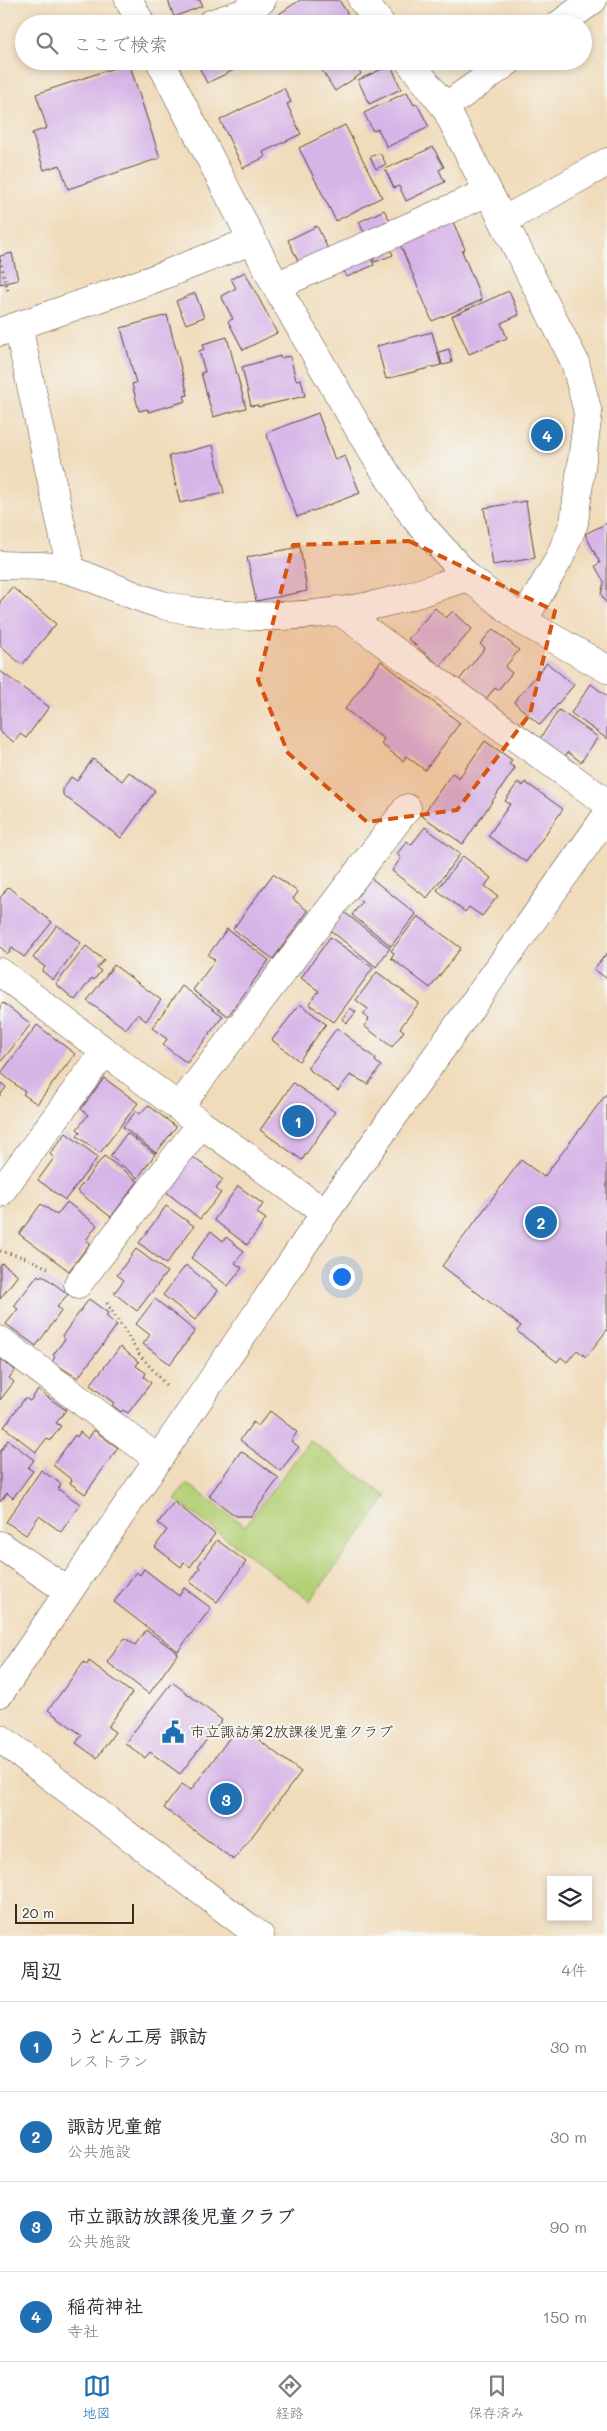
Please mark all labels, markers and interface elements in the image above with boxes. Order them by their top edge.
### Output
search box [15,15,592,70]
icon: search [33,29,61,57]
text: ここで検索 [73,31,168,56]
pin: 4 [531,416,563,454]
pin: 1 [282,1102,314,1140]
pin: 2 [525,1203,557,1241]
your location [329,1264,355,1290]
public building icon: 市立諏訪第2放課後児童クラブ [160,1719,186,1745]
place label: 市立諏訪第2放課後児童クラブ [190,1721,393,1741]
pin: 3 [210,1780,242,1818]
map controls [547,1876,592,1921]
button: layers [547,1876,592,1921]
scale bar [15,1901,134,1924]
text: 20 m [22,1903,54,1922]
text: 周辺 [20,1956,62,1983]
text: 4件 [562,1959,587,1980]
text: うどん工房 諏訪 [67,2023,208,2048]
text: 1 [32,2036,40,2057]
text: 30 m [550,2036,587,2057]
text: レストラン [67,2050,148,2071]
text: 諏訪児童館 [67,2113,162,2138]
text: 2 [32,2126,40,2147]
text: 30 m [550,2126,587,2147]
text: 公共施設 [67,2140,131,2161]
text: 市立諏訪放課後児童クラブ [67,2203,295,2228]
text: 3 [31,2216,41,2237]
text: 90 m [550,2216,587,2237]
text: 公共施設 [67,2230,131,2251]
text: 稲荷神社 [67,2293,143,2318]
text: 4 [31,2306,41,2327]
text: 150 m [543,2306,587,2327]
text: 寺社 [67,2320,99,2341]
tab: 地図 [83,2372,111,2422]
tab: 経路 [276,2372,304,2422]
tab: 保存済み [469,2372,525,2422]

